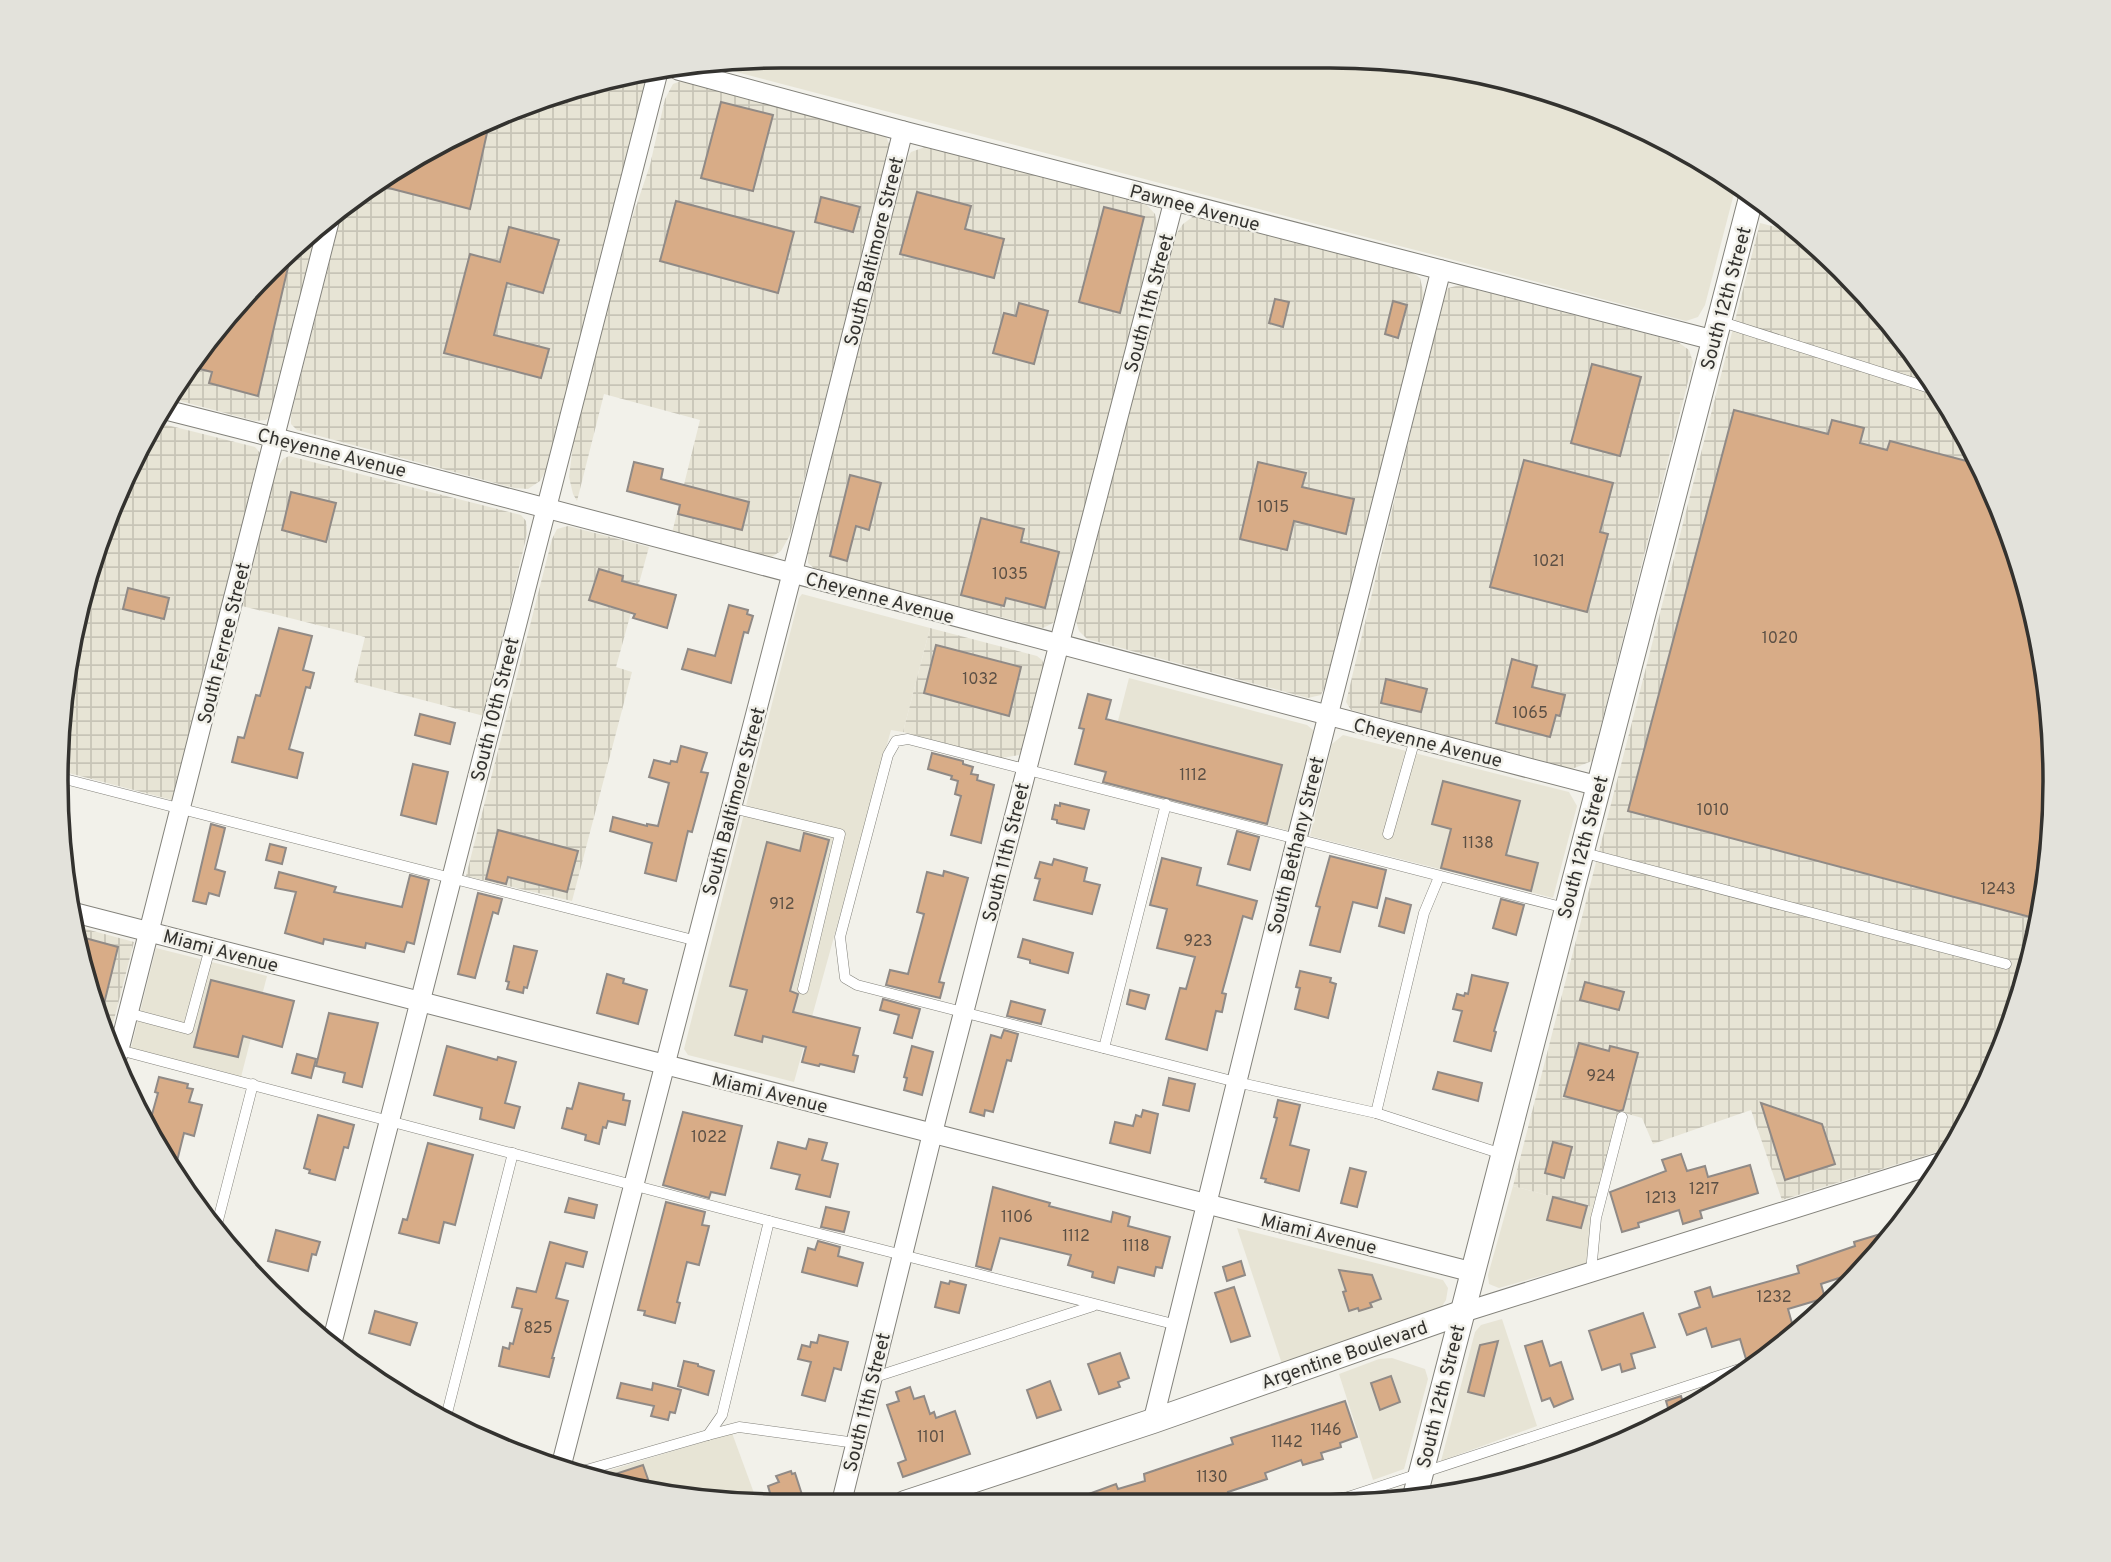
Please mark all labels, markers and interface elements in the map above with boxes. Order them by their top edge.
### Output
street label: South Baltimore Street [840,154,910,349]
street label: Pawnee Avenue [1127,180,1262,238]
street label: South 12th Street [1696,224,1758,373]
street label: South 11th Street [1120,231,1180,376]
street label: Cheyenne Avenue [254,424,409,484]
house number: 1015 [1257,498,1289,518]
house number: 1021 [1533,552,1565,572]
street label: South Ferree Street [193,560,257,727]
house number: 1035 [992,565,1028,585]
street label: Cheyenne Avenue [803,568,956,630]
house number: 1020 [1762,629,1798,649]
street label: South 10th Street [466,635,525,784]
house number: 1032 [962,670,998,690]
house number: 1065 [1512,704,1548,724]
street label: South Baltimore Street [698,705,772,898]
street label: Cheyenne Avenue [1350,714,1505,774]
street label: South Bethany Street [1263,754,1331,937]
house number: 1112 [1179,766,1207,786]
street label: South 12th Street [1553,773,1615,922]
street label: South 11th Street [978,780,1036,925]
house number: 1010 [1697,801,1729,821]
house number: 1138 [1462,834,1494,854]
house number: 1243 [1980,880,2016,900]
house number: 912 [769,895,795,915]
street label: Miami Avenue [160,925,281,979]
house number: 923 [1184,932,1212,952]
house number: 924 [1586,1067,1616,1087]
street label: Miami Avenue [709,1068,830,1120]
house number: 1022 [691,1128,727,1148]
house number: 1217 [1689,1180,1719,1200]
house number: 1213 [1645,1189,1677,1209]
house number: 1106 [1001,1208,1033,1228]
street label: Miami Avenue [1258,1209,1379,1261]
house number: 1112 [1062,1227,1090,1247]
house number: 1118 [1122,1237,1150,1257]
house number: 1232 [1757,1288,1791,1308]
street label: Argentine Boulevard [1258,1316,1431,1396]
house number: 825 [523,1319,553,1339]
street label: South 12th Street [1412,1322,1471,1471]
street label: South 11th Street [839,1330,897,1475]
house number: 1146 [1310,1421,1342,1441]
house number: 1101 [917,1428,945,1448]
house number: 1142 [1271,1433,1303,1453]
house number: 1130 [1196,1468,1228,1488]

